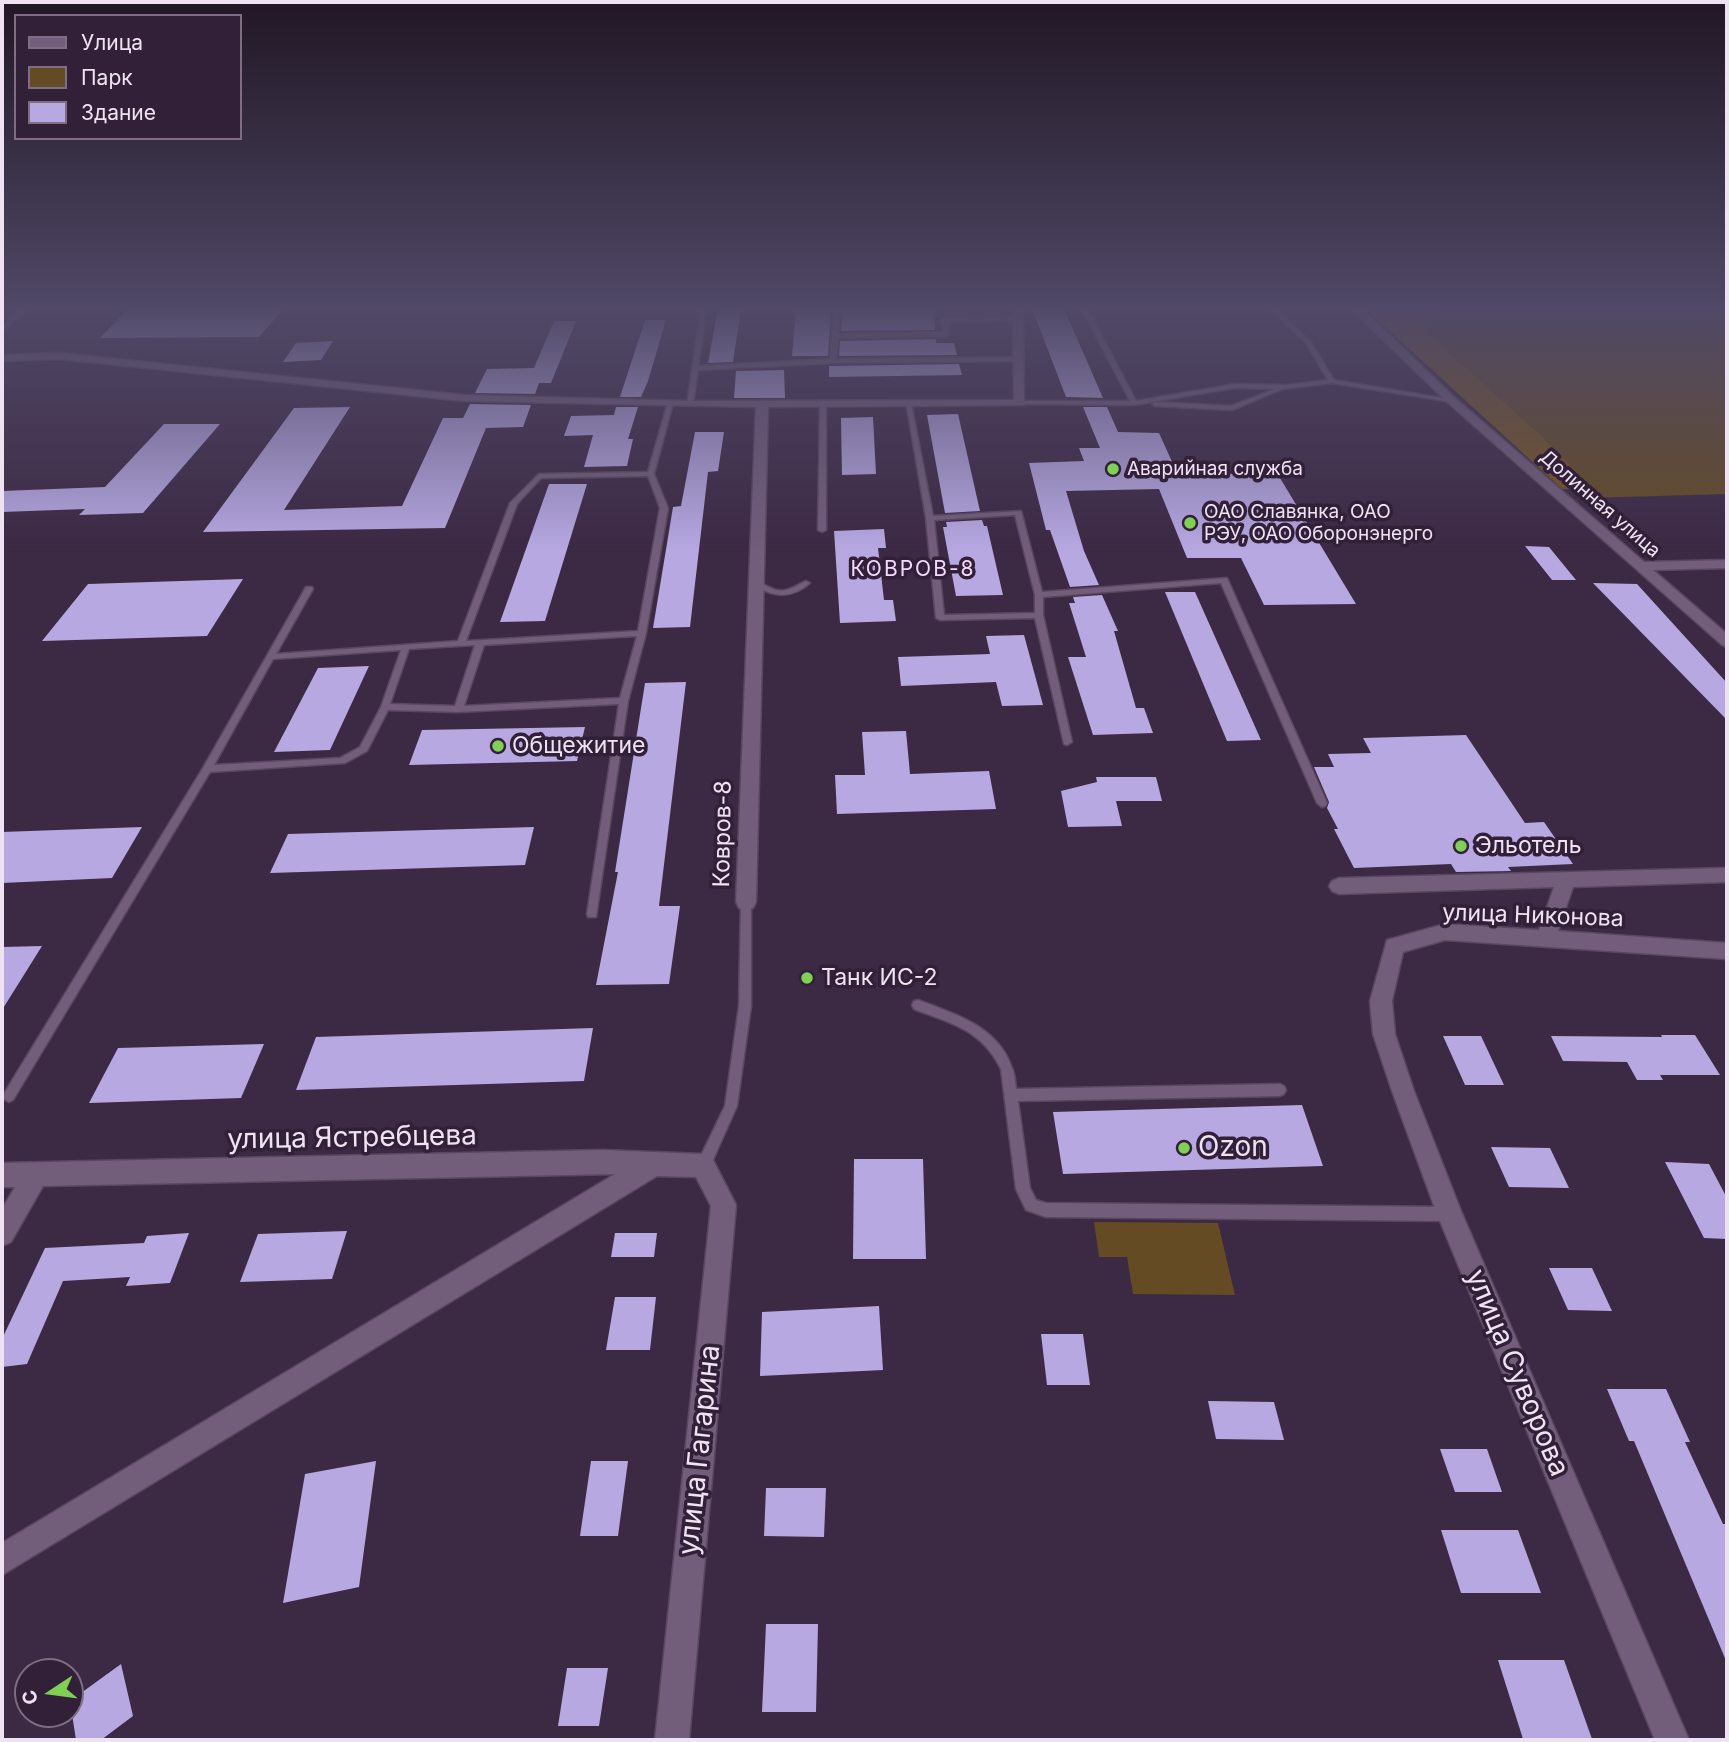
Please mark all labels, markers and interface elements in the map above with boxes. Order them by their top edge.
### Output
legend [14,14,242,140]
text: Улица [81,30,143,55]
text: Парк [81,65,133,90]
text: Здание [81,100,156,125]
street label: Долинная улица [1535,445,1665,563]
place label: Аварийная служба [1127,458,1303,480]
marker: Аварийная служба [1105,461,1121,477]
place label: ОАО Славянка, ОАО РЭУ, ОАО Оборонэнерго [1204,501,1433,545]
marker: ОАО Славянка, ОАО РЭУ, ОАО Оборонэнерго [1182,515,1198,531]
district label: КОВРОВ-8 [851,557,975,583]
place label: Общежитие [512,732,645,760]
marker: Общежитие [490,738,506,754]
street label: Ковров-8 [708,780,738,888]
place label: Эльотель [1475,832,1581,860]
marker: Эльотель [1453,838,1469,854]
street label: улица Никонова [1442,899,1624,933]
place label: Танк ИС-2 [821,964,938,992]
marker: Танк ИС-2 [799,970,815,986]
street label: улица Ястребцева [227,1119,477,1157]
place label: Ozon [1198,1131,1268,1165]
marker: Ozon [1176,1140,1192,1156]
street label: улица Суворова [1458,1264,1576,1482]
street label: улица Гагарина [672,1343,728,1557]
north arrow [14,1658,84,1728]
text: С [17,1688,43,1707]

